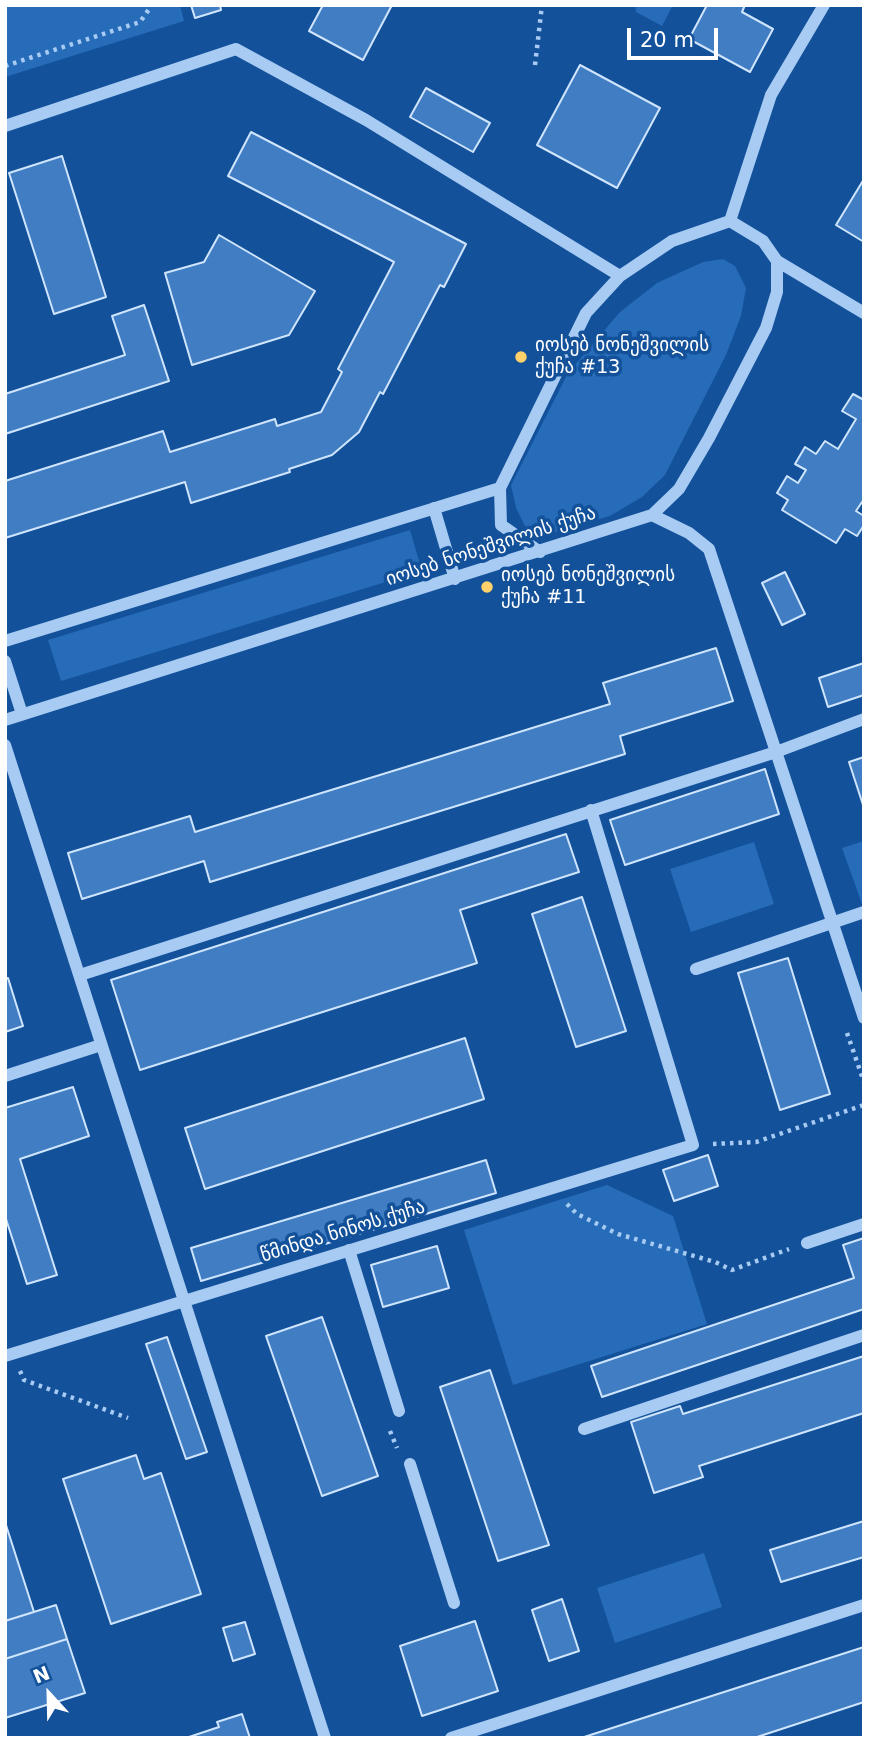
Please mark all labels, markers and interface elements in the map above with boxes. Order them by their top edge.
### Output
scale bar [631,14,722,58]
text: 20 m [640,28,694,52]
place label: იოსებ ნონეშვილის ქუჩა #13 [535,335,709,379]
marker: იოსებ ნონეშვილის ქუჩა #13 [513,349,529,365]
street label: იოსებ ნონეშვილის ქუჩა [383,502,599,592]
place label: იოსებ ნონეშვილის ქუჩა #11 [501,565,675,609]
marker: იოსებ ნონეშვილის ქუჩა #11 [479,579,495,595]
street label: წმინდა ნინოს ქუჩა [258,1196,428,1268]
north arrow [14,1659,84,1729]
text: N [30,1661,53,1688]

